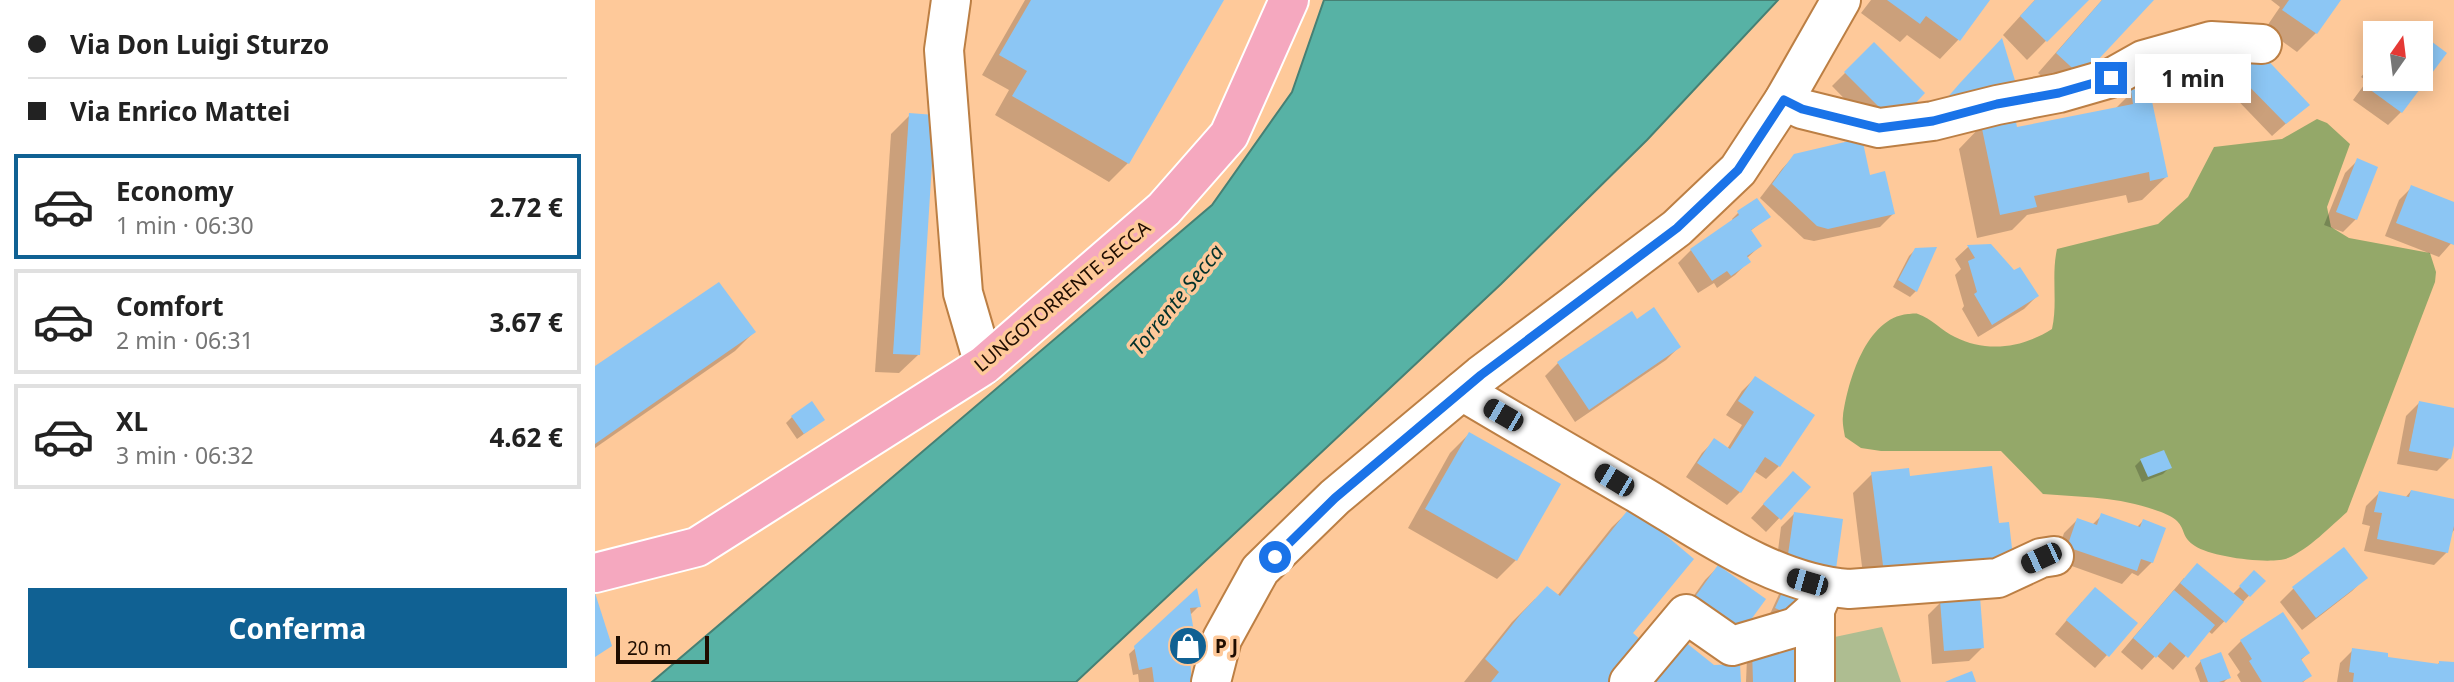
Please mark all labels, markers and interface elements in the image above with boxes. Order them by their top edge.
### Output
north arrow [2363,21,2433,91]
map controls [2363,21,2433,91]
text: Via Don Luigi Sturzo [70,26,329,62]
callout: 1 min [2135,54,2251,102]
route end [2095,62,2127,94]
text: 1 min [2161,62,2225,94]
text: Via Enrico Mattei [70,93,290,129]
text: Economy [116,173,234,209]
icon: car [32,175,95,238]
text: 2.72 € [489,189,563,225]
text: 1 min · 06:30 [116,209,254,241]
street label: LUNGOTORRENTE SECCA [968,214,1156,378]
water label: Torrente Secca [1123,238,1230,361]
text: Comfort [116,288,224,324]
icon: car [32,290,95,353]
text: 3.67 € [489,304,563,340]
text: 2 min · 06:31 [116,324,254,356]
car [1480,395,1527,435]
text: XL [116,403,148,439]
icon: car [32,405,95,468]
text: 4.62 € [489,419,563,455]
text: 3 min · 06:32 [116,439,254,471]
car [1591,460,1638,500]
car [2018,540,2065,576]
route start [1259,541,1291,573]
car [1784,566,1831,598]
button: Conferma [28,588,567,668]
shop icon: P J [1167,625,1209,667]
scale bar [616,633,709,665]
place label: P J [1215,633,1238,659]
text: 20 m [627,635,671,661]

